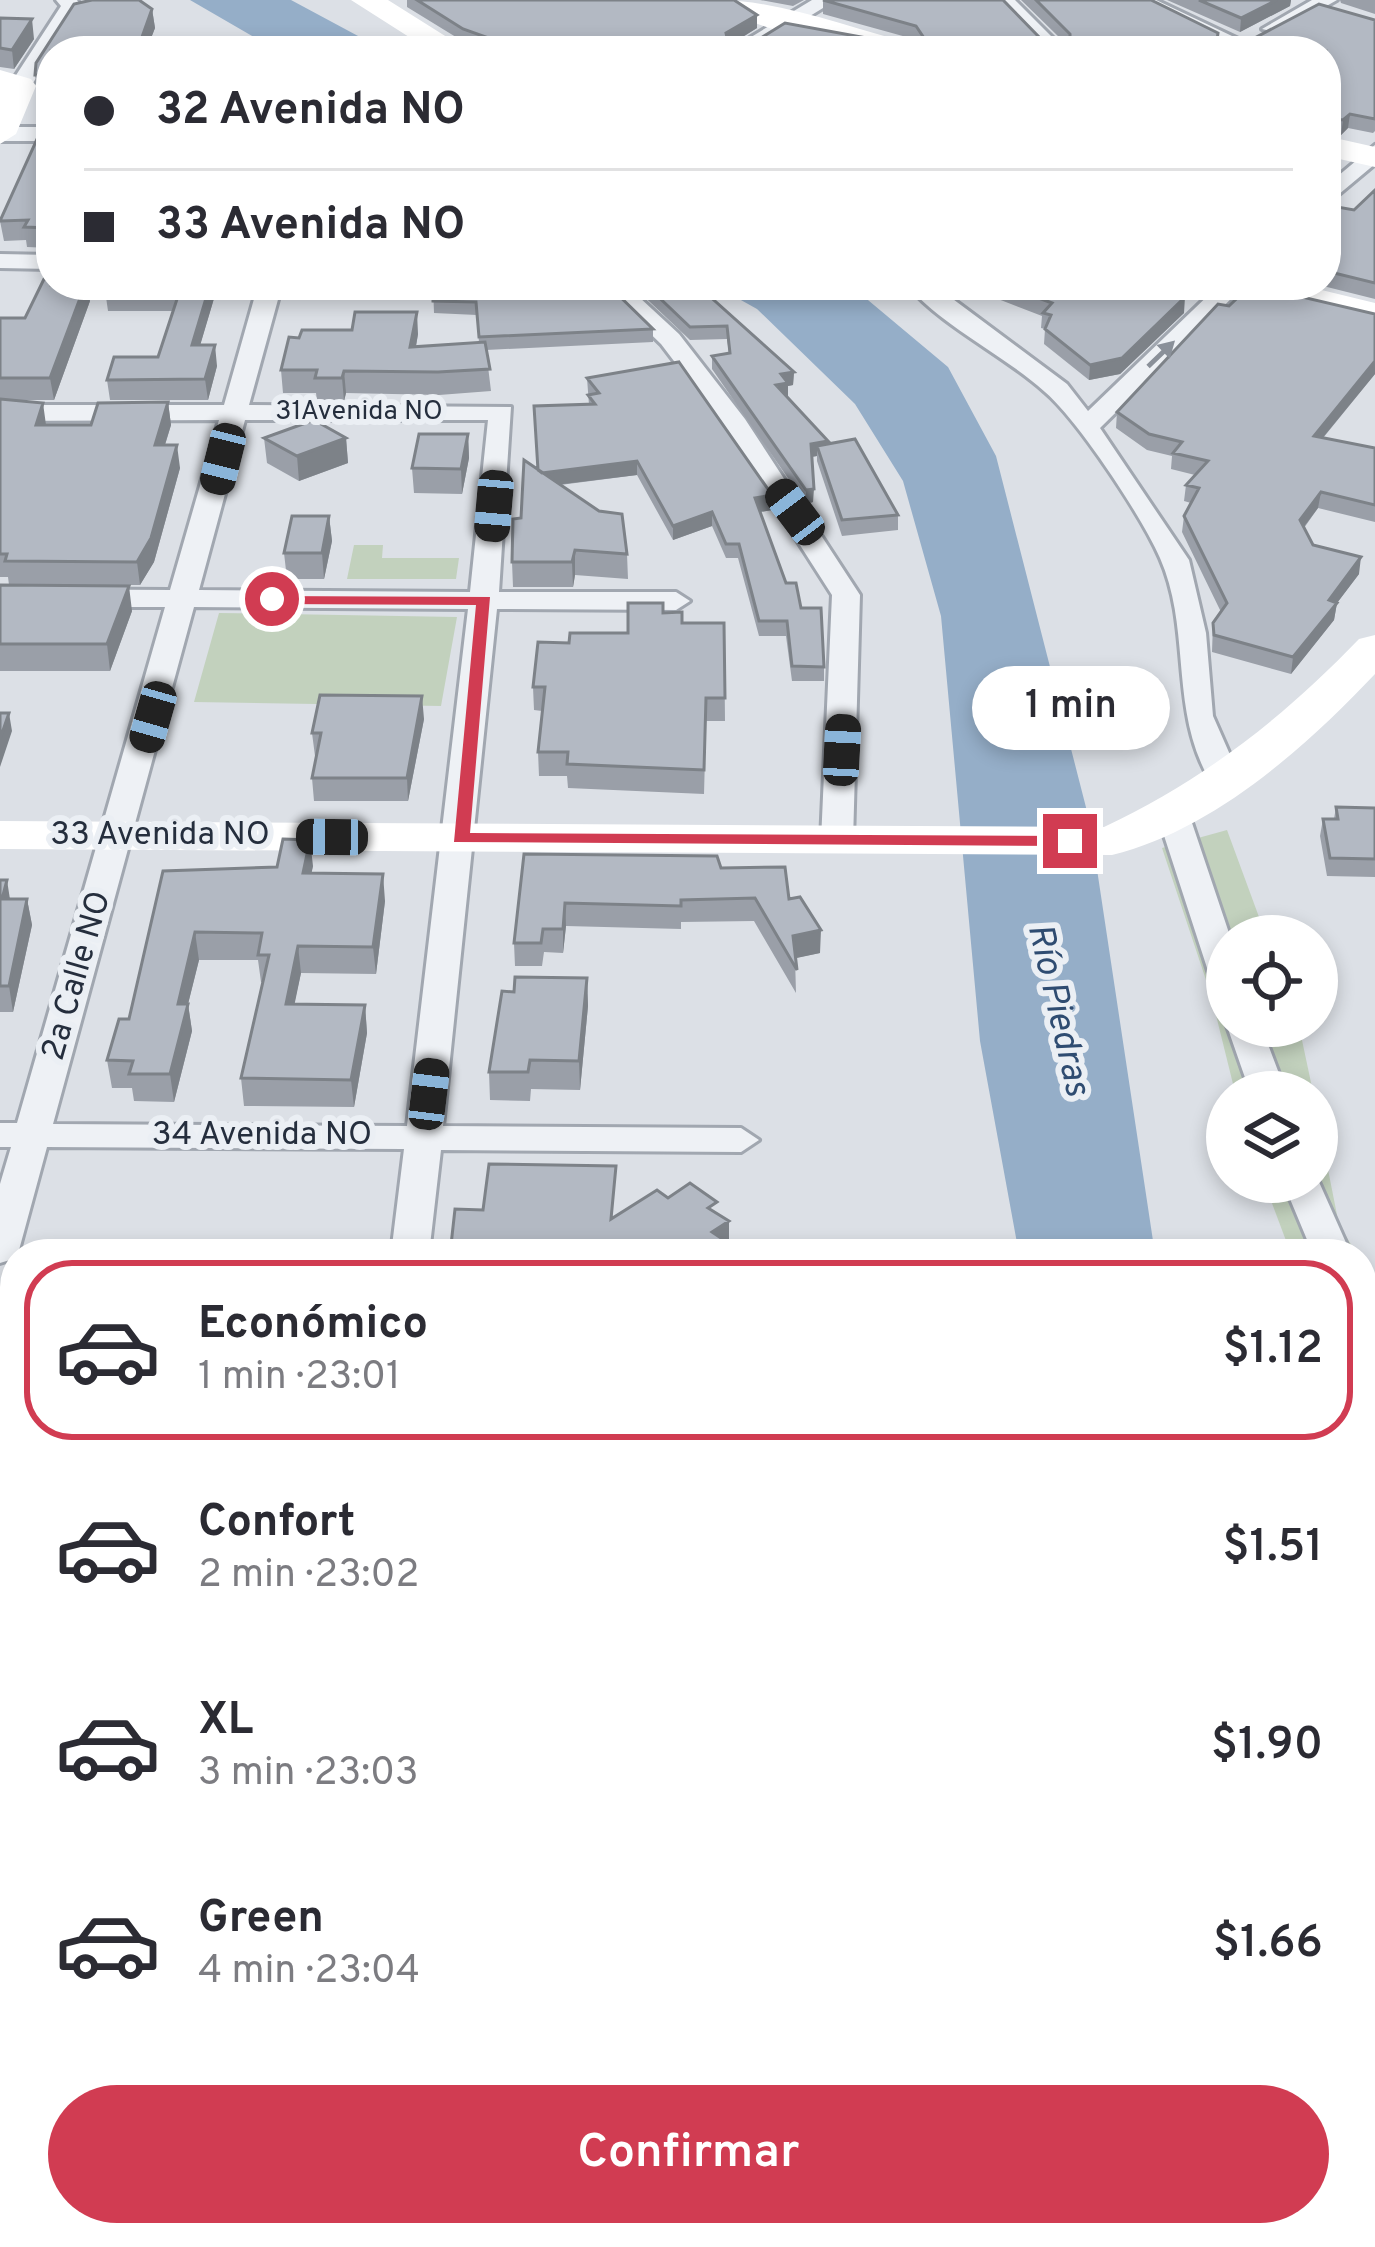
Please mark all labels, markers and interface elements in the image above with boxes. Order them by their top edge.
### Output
text: 32 Avenida NO [156,83,465,140]
text: 33 Avenida NO [156,198,465,255]
one-way arrow [1146,341,1175,369]
street label: 31Avenida NO [275,395,443,429]
car [197,420,249,498]
car [473,469,515,543]
car [759,472,831,552]
route start [245,572,299,626]
callout: 1 min [971,667,1169,751]
car [126,677,180,757]
text: 1 min [1025,683,1117,732]
car [822,713,862,787]
route end [1043,814,1097,868]
street label: 33 Avenida NO [50,815,270,857]
car [296,818,368,856]
street label: 2a Calle NO [34,887,122,1065]
map controls [1206,915,1338,1203]
button: locate [1206,915,1338,1047]
water label: Río Piedras [1015,919,1099,1102]
car [407,1056,451,1132]
button: layers [1206,1071,1338,1203]
street label: 34 Avenida NO [152,1115,372,1157]
icon: car [54,1296,162,1404]
text: Económico [198,1297,428,1354]
text: $1.12 [1223,1322,1323,1379]
text: 1 min · 23:01 [198,1354,401,1403]
icon: car [54,1494,162,1602]
text: Confort [198,1495,355,1552]
text: $1.51 [1223,1520,1323,1577]
text: 2 min · 23:02 [198,1552,419,1601]
icon: car [54,1692,162,1800]
text: XL [198,1693,253,1750]
text: $1.90 [1211,1718,1323,1775]
text: 3 min · 23:03 [198,1750,419,1799]
icon: car [54,1890,162,1998]
text: Green [198,1891,324,1948]
text: $1.66 [1213,1916,1323,1973]
text: 4 min · 23:04 [198,1948,420,1997]
button: Confirmar [48,2085,1329,2223]

